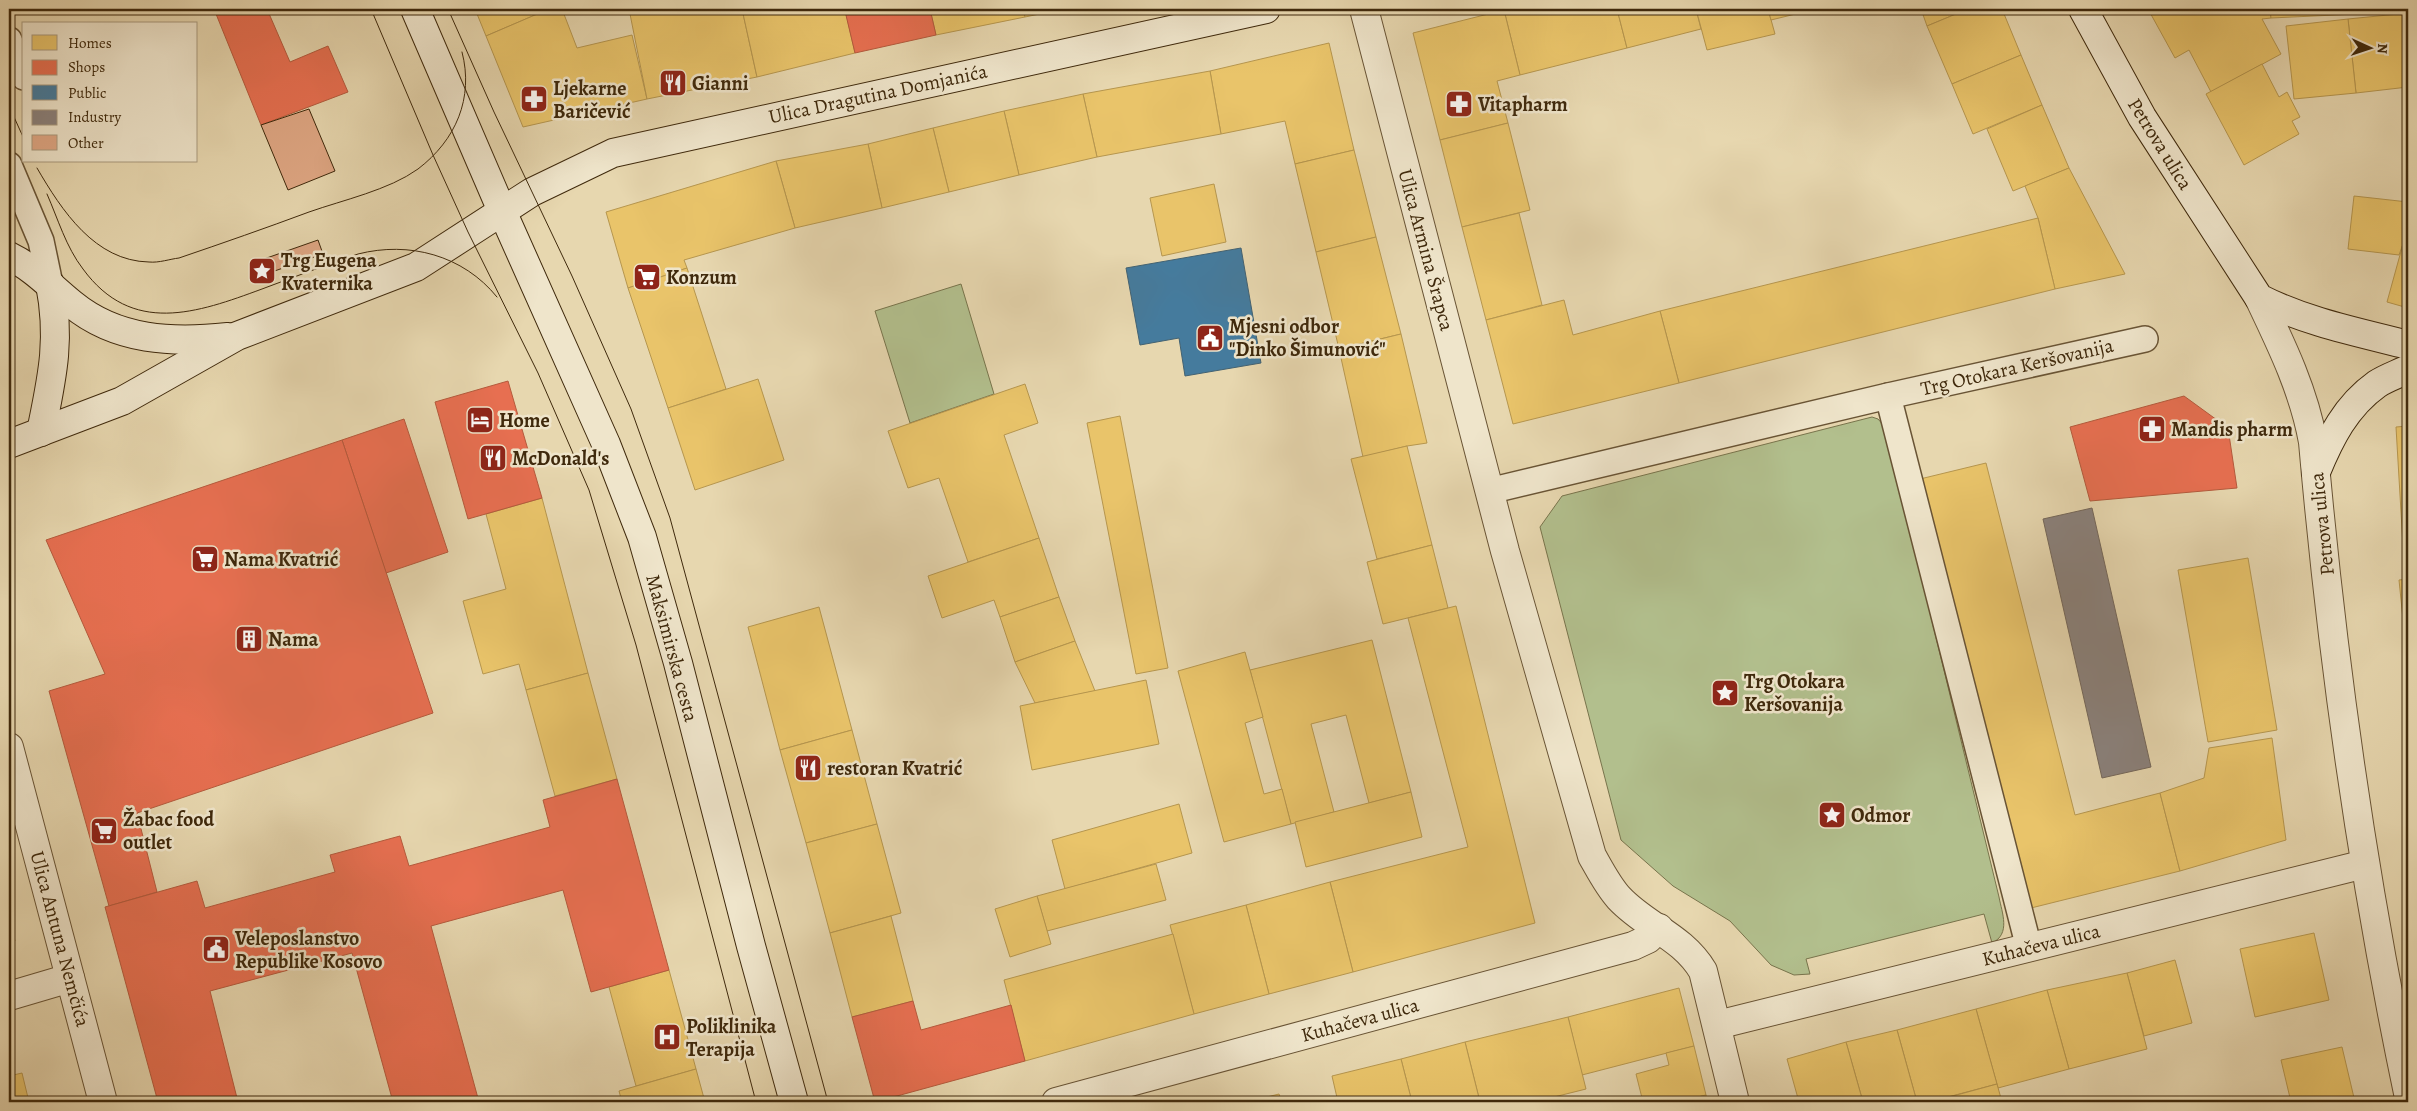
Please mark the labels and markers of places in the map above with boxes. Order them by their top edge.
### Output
restaurant icon: Gianni [658,68,688,98]
place label: Gianni [692,70,749,97]
place label: Ljekarne Baričević [553,75,631,125]
pharmacy icon: Ljekarne Baričević [519,84,549,114]
pharmacy icon: Vitapharm [1444,89,1474,119]
place label: Vitapharm [1477,91,1568,118]
place label: Trg Eugena Kvaternika [281,247,377,297]
place icon: Trg Eugena Kvaternika [247,256,277,286]
supermarket icon: Konzum [632,262,662,292]
place label: Konzum [666,264,737,291]
place label: Mjesni odbor "Dinko Šimunović" [1229,313,1386,363]
public building icon: Mjesni odbor "Dinko Šimunović" [1195,323,1225,353]
hotel icon: Home [465,405,495,435]
place label: Home [499,407,550,434]
pharmacy icon: Mandis pharm [2137,414,2167,444]
place label: Mandis pharm [2171,416,2293,443]
restaurant icon: McDonald's [478,443,508,473]
place label: McDonald's [512,445,609,472]
supermarket icon: Nama Kvatrić [190,544,220,574]
place label: Nama Kvatrić [224,546,339,573]
building icon: Nama [234,624,264,654]
place label: Nama [268,626,319,653]
place label: Trg Otokara Keršovanija [1744,668,1845,718]
place icon: Trg Otokara Keršovanija [1710,678,1740,708]
restaurant icon: restoran Kvatrić [793,753,823,783]
place label: restoran Kvatrić [827,755,963,782]
place icon: Odmor [1817,800,1847,830]
place label: Odmor [1851,802,1910,829]
place label: Žabac food outlet [123,806,215,856]
supermarket icon: Žabac food outlet [89,816,119,846]
place label: Veleposlanstvo Republike Kosovo [234,925,383,975]
public building icon: Veleposlanstvo Republike Kosovo [201,934,231,964]
place label: Poliklinika Terapija [686,1013,777,1063]
hospital icon: Poliklinika Terapija [652,1022,682,1052]

